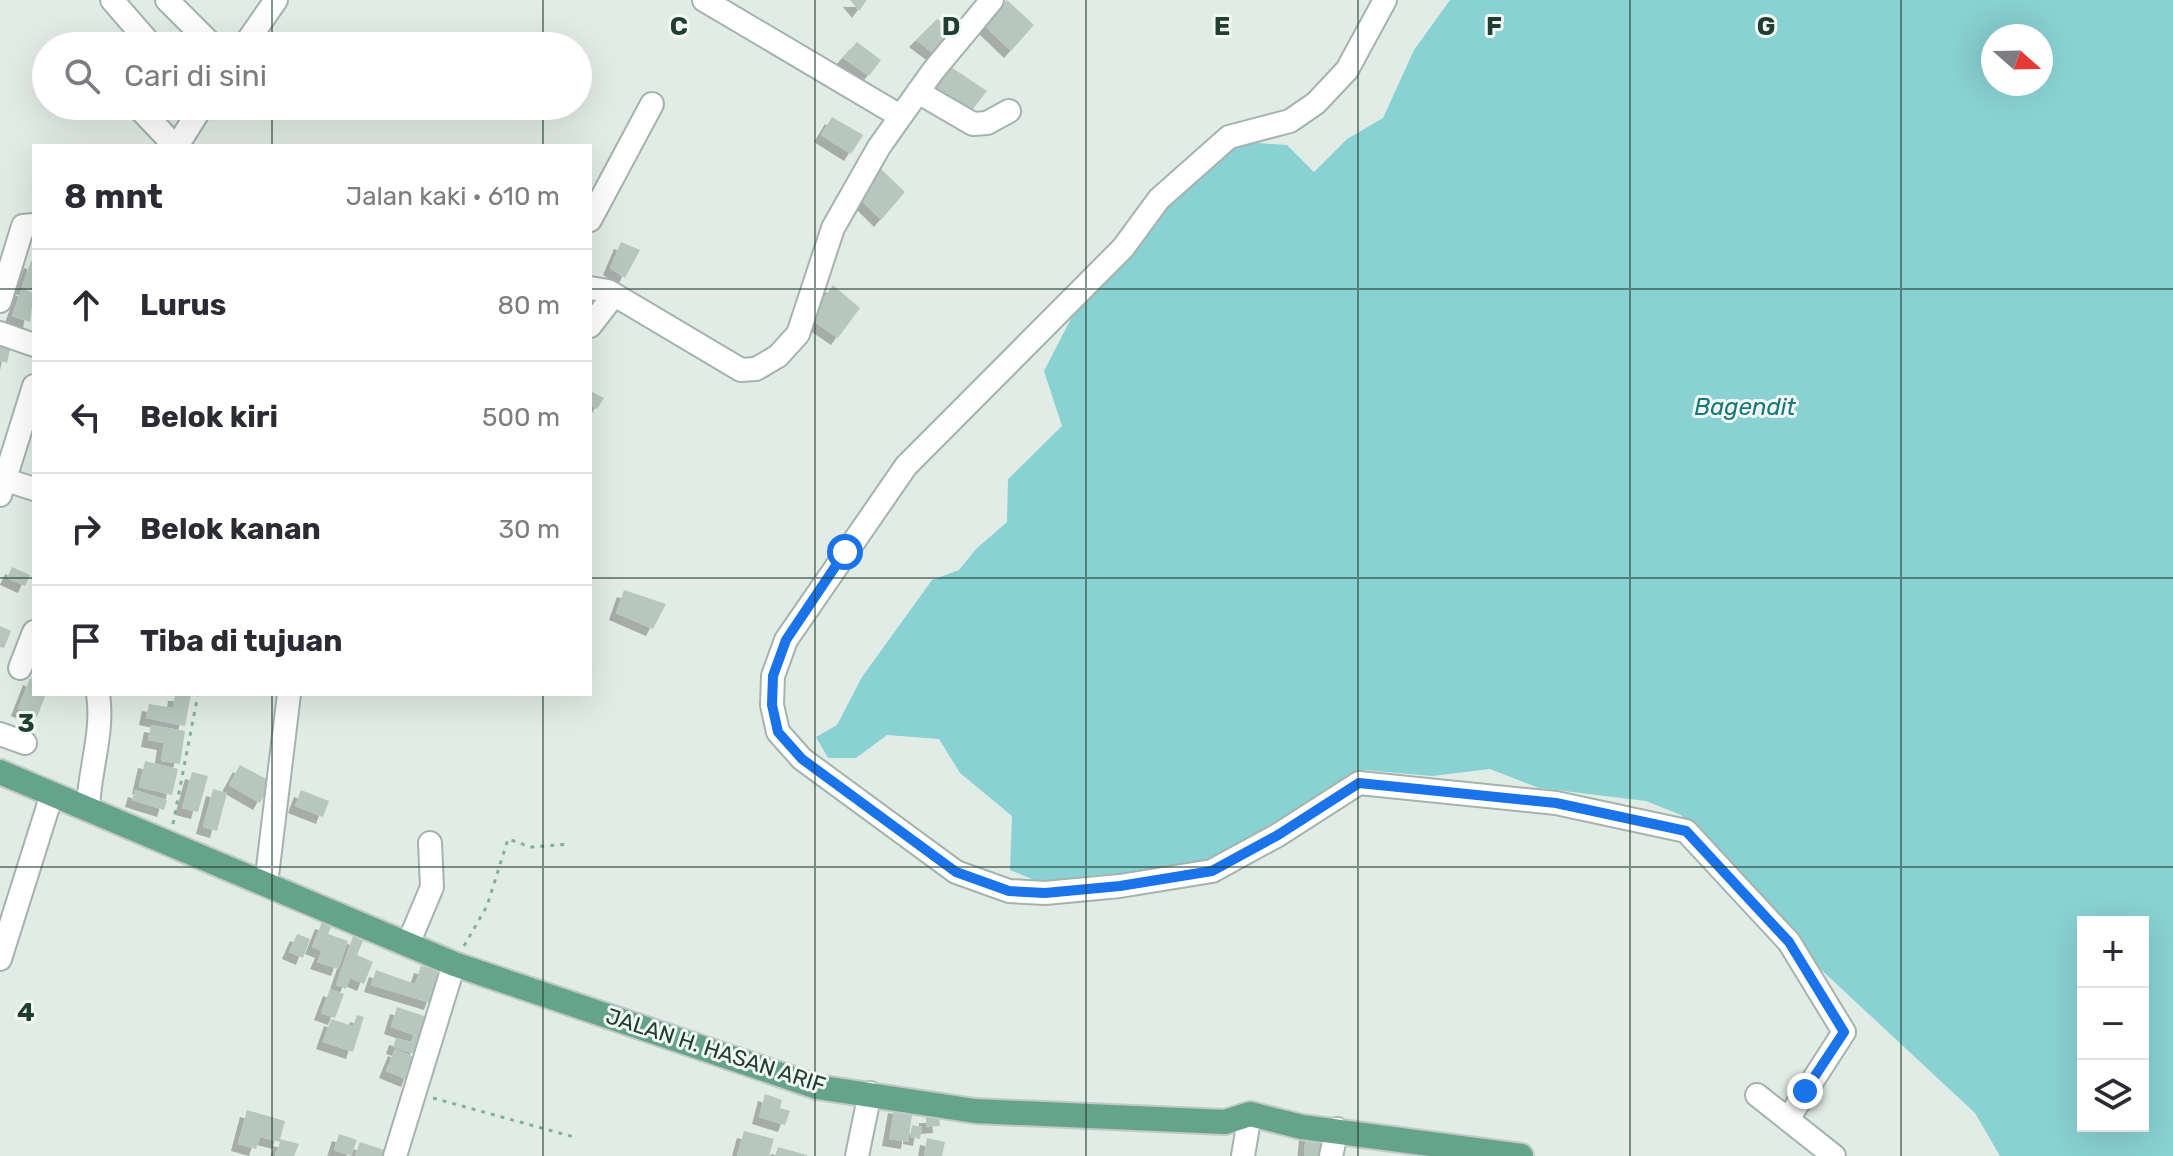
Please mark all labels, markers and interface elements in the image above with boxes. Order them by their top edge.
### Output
text: C [670,11,688,42]
text: D [942,11,960,42]
text: E [1214,11,1230,42]
text: F [1486,11,1502,42]
text: G [1757,11,1775,42]
north arrow [1981,24,2053,96]
search box [32,32,592,120]
icon: search [60,54,104,98]
text: Cari di sini [124,58,267,94]
text: 8 mnt [64,176,163,217]
text: Jalan kaki · 610 m [346,181,560,212]
icon: ahead [64,283,108,327]
text: Lurus [140,287,226,323]
text: 80 m [497,290,560,321]
water label: Bagendit [1694,393,1797,421]
icon: left [64,395,108,439]
text: Belok kiri [140,399,278,435]
text: 500 m [482,402,560,433]
icon: right [64,507,108,551]
text: Belok kanan [140,511,321,547]
text: 30 m [498,514,560,545]
route start [827,534,863,570]
icon: arrive [64,619,108,663]
text: Tiba di tujuan [140,623,342,659]
text: 3 [17,708,35,739]
map controls [2077,916,2149,1132]
button: + [2077,916,2149,988]
button: − [2077,988,2149,1060]
text: 4 [17,997,35,1028]
street label: JALAN H. HASAN ARIF [603,1002,829,1099]
button: layers [2077,1060,2149,1132]
route end [1787,1073,1823,1109]

